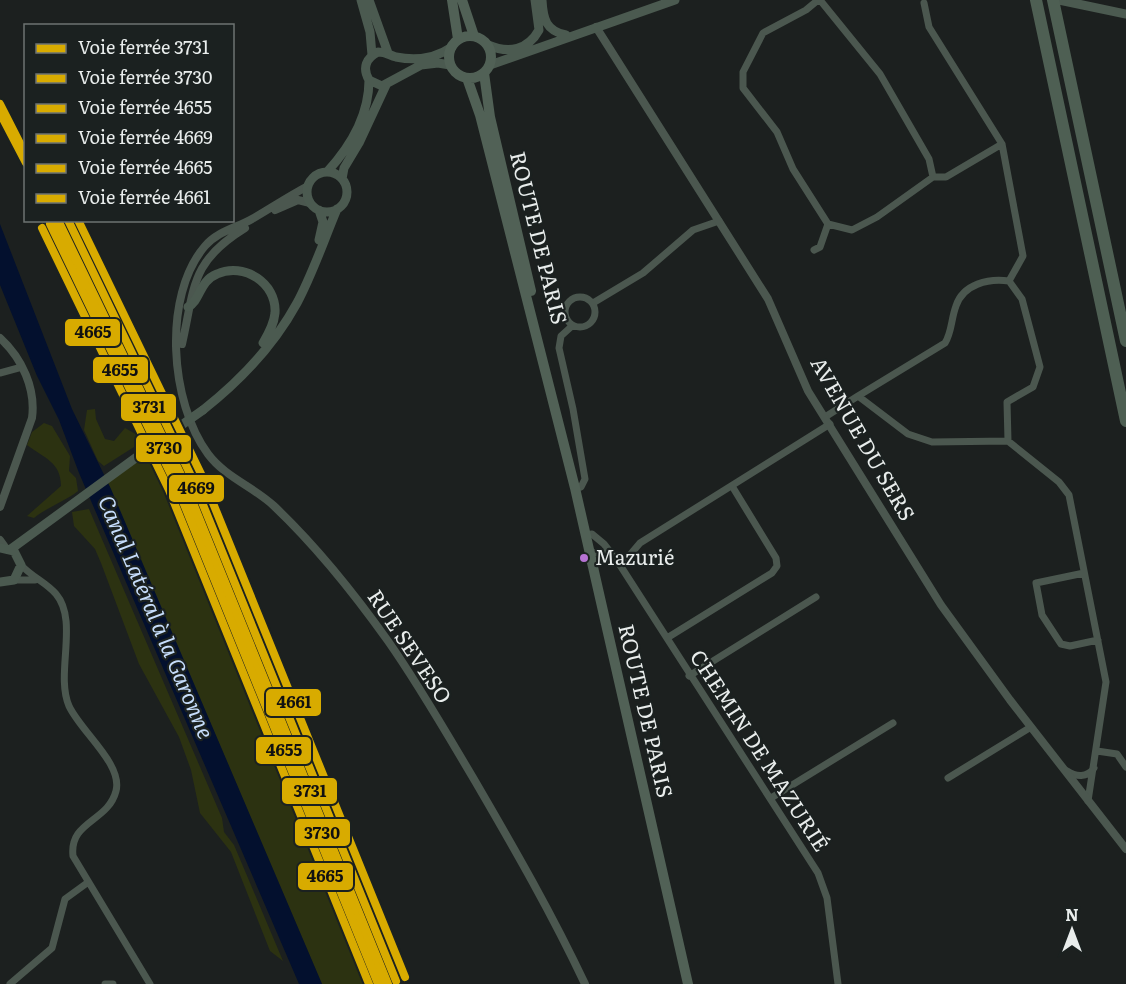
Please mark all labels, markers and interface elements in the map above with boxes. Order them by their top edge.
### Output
legend [24,24,234,222]
text: Voie ferrée 3731 [78,33,209,60]
text: Voie ferrée 3730 [78,63,212,90]
text: Voie ferrée 4655 [78,93,212,120]
text: Voie ferrée 4669 [78,123,213,150]
street label: ROUTE DE PARIS [504,148,577,327]
text: Voie ferrée 4665 [78,153,212,180]
text: Voie ferrée 4661 [78,183,211,210]
line badge: 4665 [64,318,121,347]
text: 4665 [75,319,112,343]
street label: AVENUE DU SERS [805,350,924,526]
line badge: 4655 [92,356,149,384]
text: 4655 [102,357,138,381]
line badge: 3731 [120,393,177,422]
text: 3731 [133,394,166,418]
line badge: 3730 [135,434,192,463]
text: 3730 [146,435,182,459]
line badge: 4669 [168,474,225,503]
text: 4669 [177,475,215,499]
water label: Canal Latéral à la Garonne [91,490,224,743]
place label: Mazurié [595,541,674,571]
marker: Mazurié [578,552,590,564]
street label: RUE SEVESO [361,582,461,709]
street label: ROUTE DE PARIS [612,621,682,800]
street label: CHEMIN DE MAZURIÉ [684,643,838,857]
line badge: 4661 [265,688,322,717]
text: 4661 [277,689,312,713]
line badge: 4655 [255,736,312,765]
text: 4655 [266,737,302,761]
line badge: 3731 [281,777,338,805]
text: 3731 [294,778,327,802]
line badge: 3730 [294,818,351,847]
text: 3730 [304,820,340,844]
line badge: 4665 [297,862,354,891]
text: 4665 [307,863,344,887]
north arrow [1042,900,1102,960]
text: N [1065,902,1079,926]

